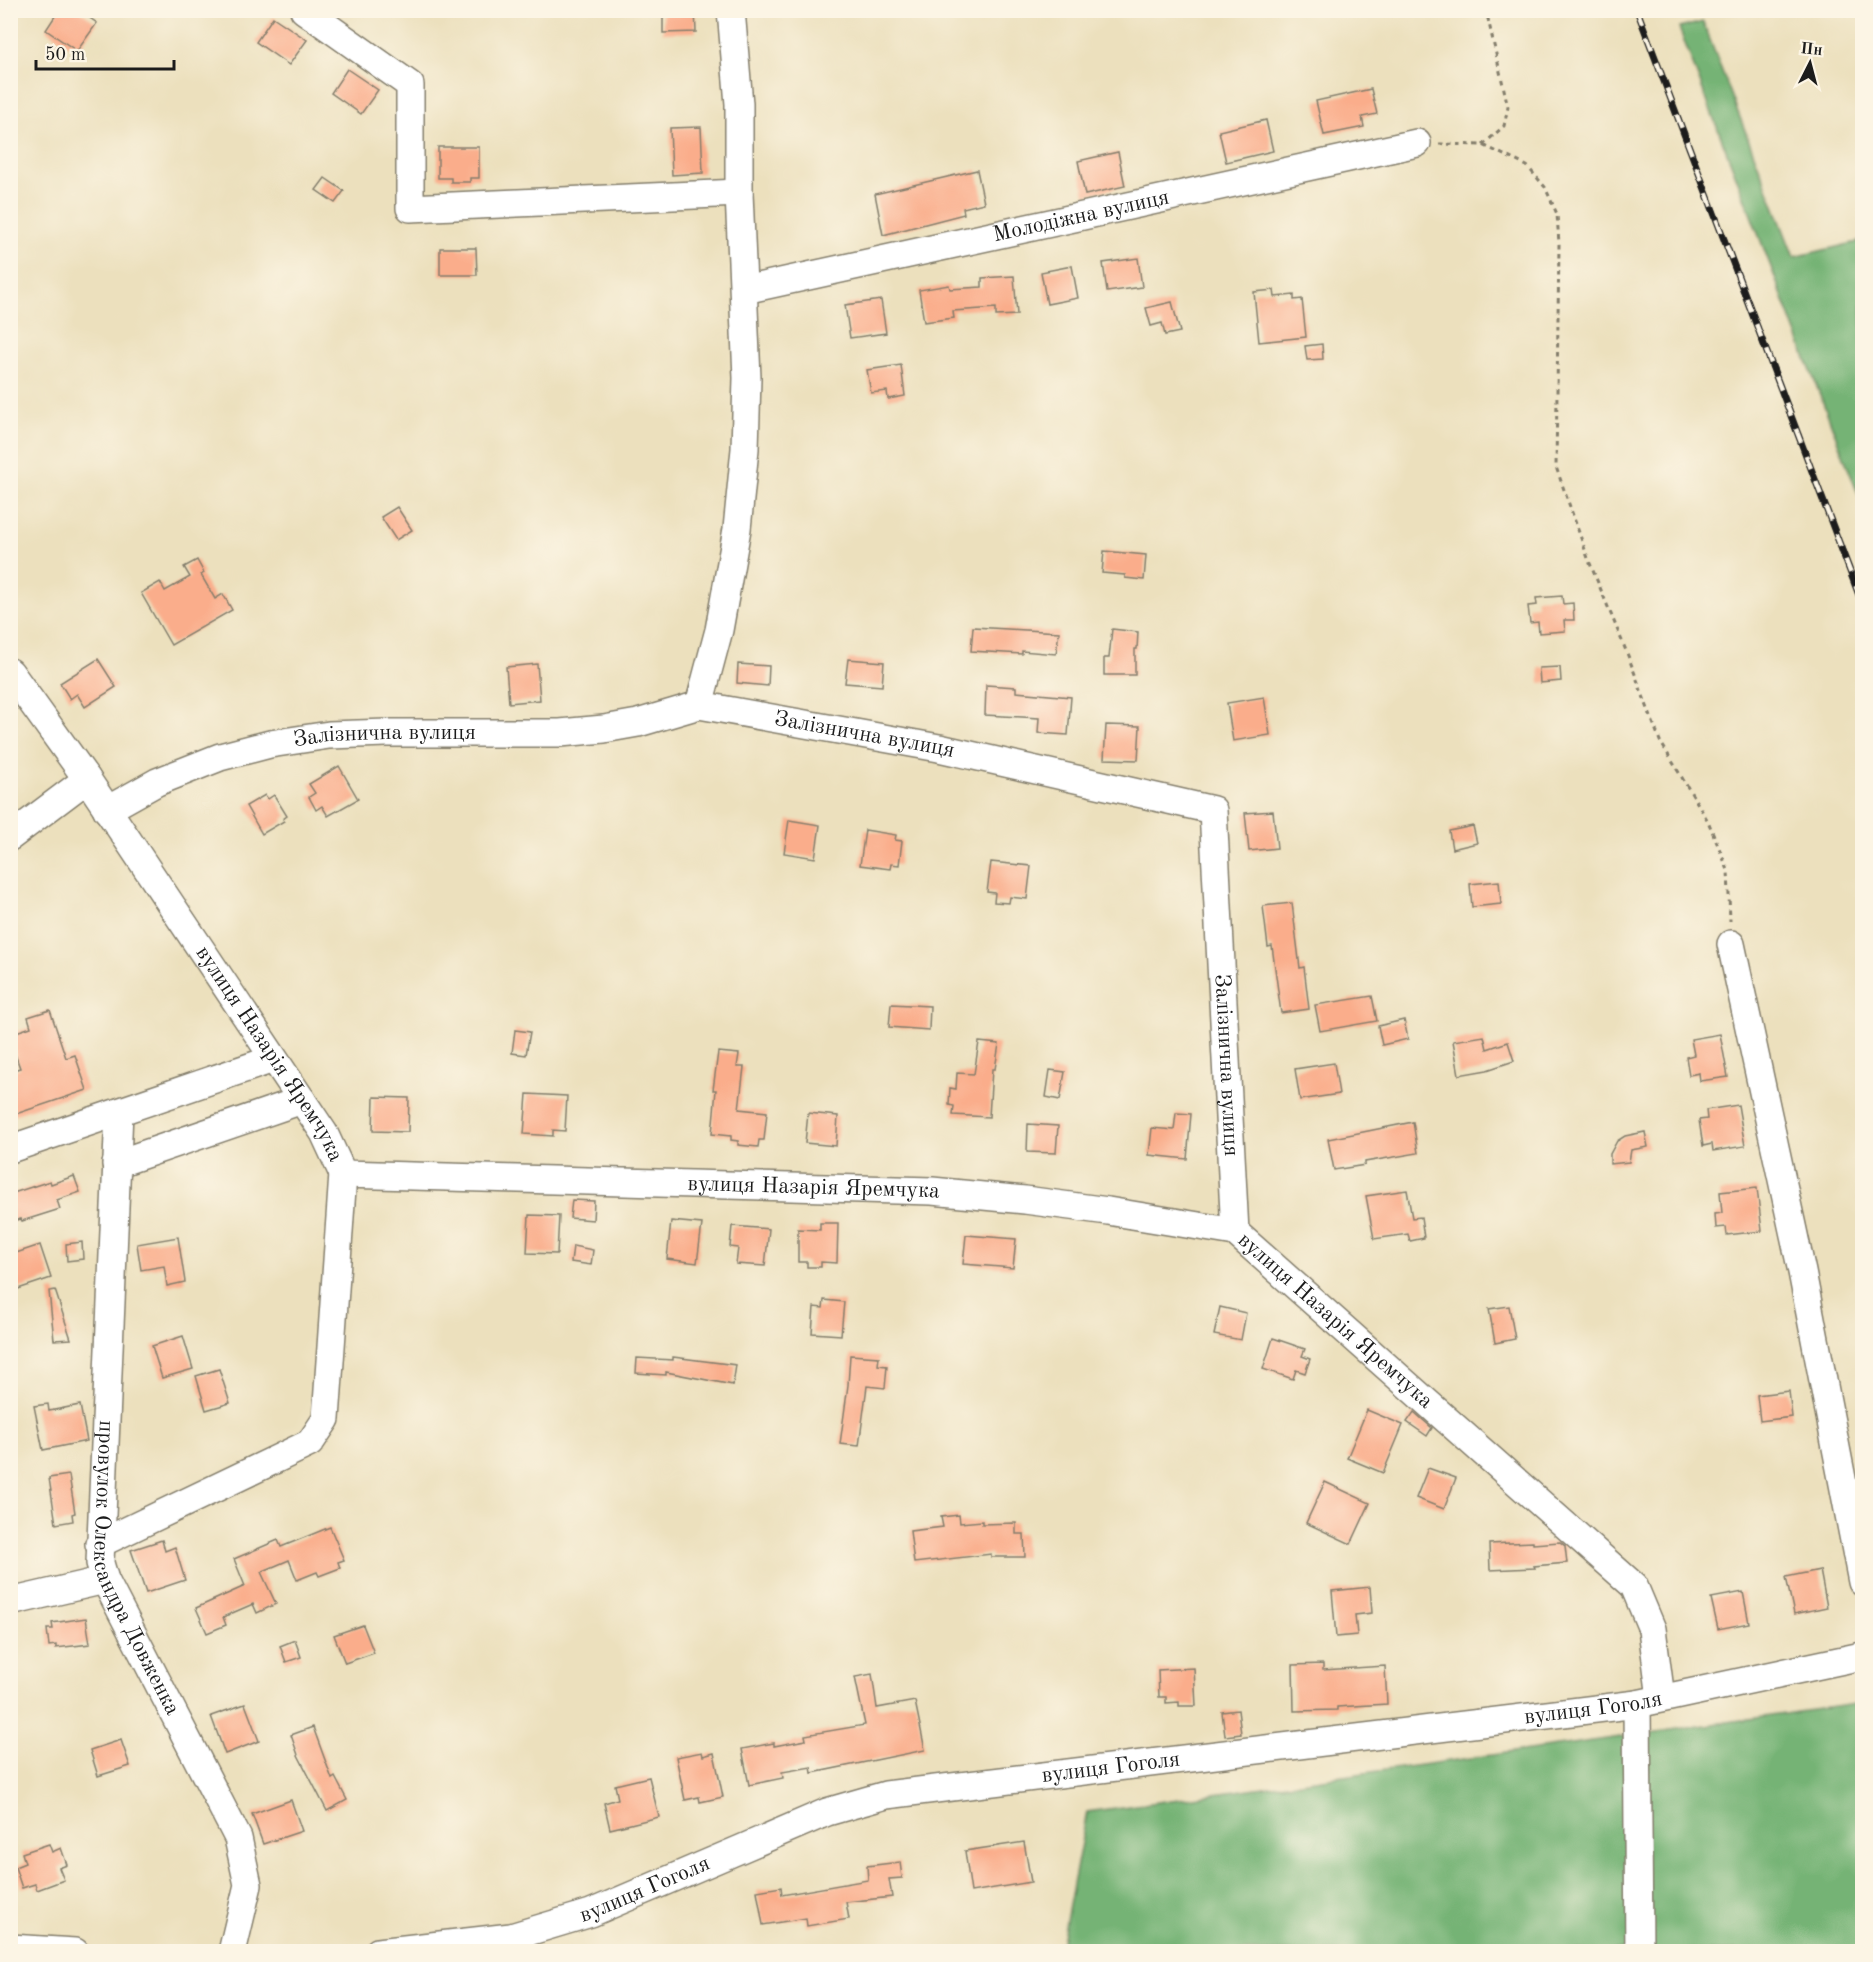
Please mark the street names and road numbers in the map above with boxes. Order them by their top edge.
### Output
street label: Молодіжна вулиця [991,186,1171,246]
street label: Залізнична вулиця [773,708,957,762]
street label: Залізнична вулиця [292,722,476,751]
street label: вулиця Назарія Яремчука [191,942,347,1165]
street label: Залізнична вулиця [1211,973,1242,1157]
street label: вулиця Назарія Яремчука [687,1173,941,1203]
street label: вулиця Назарія Яремчука [1233,1229,1437,1413]
street label: провулок Олександра Довженка [89,1420,184,1719]
street label: вулиця Гоголя [1523,1688,1664,1729]
street label: вулиця Гоголя [1040,1748,1181,1787]
street label: вулиця Гоголя [577,1852,713,1927]

